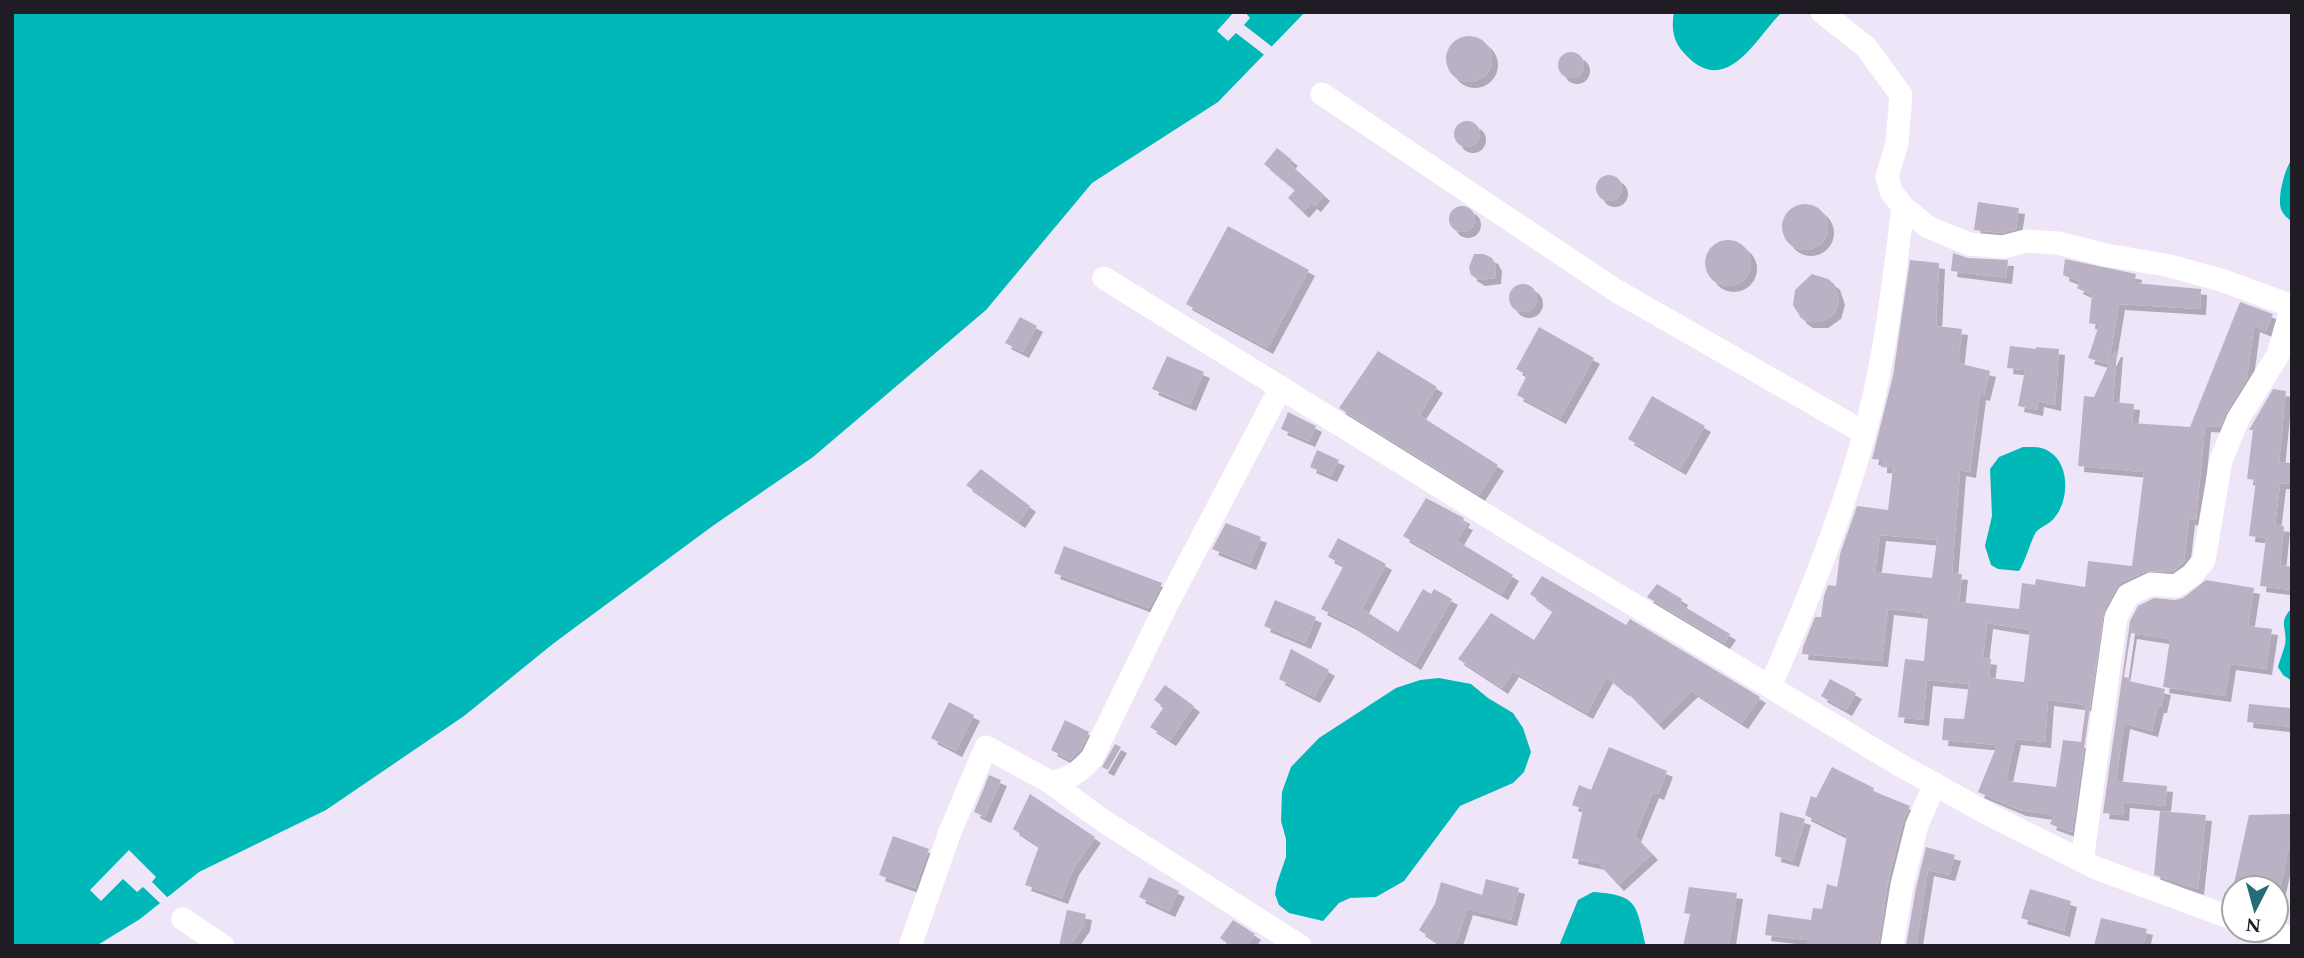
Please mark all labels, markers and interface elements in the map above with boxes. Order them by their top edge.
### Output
north arrow [2220,874,2290,944]
text: N [2244,909,2263,940]

